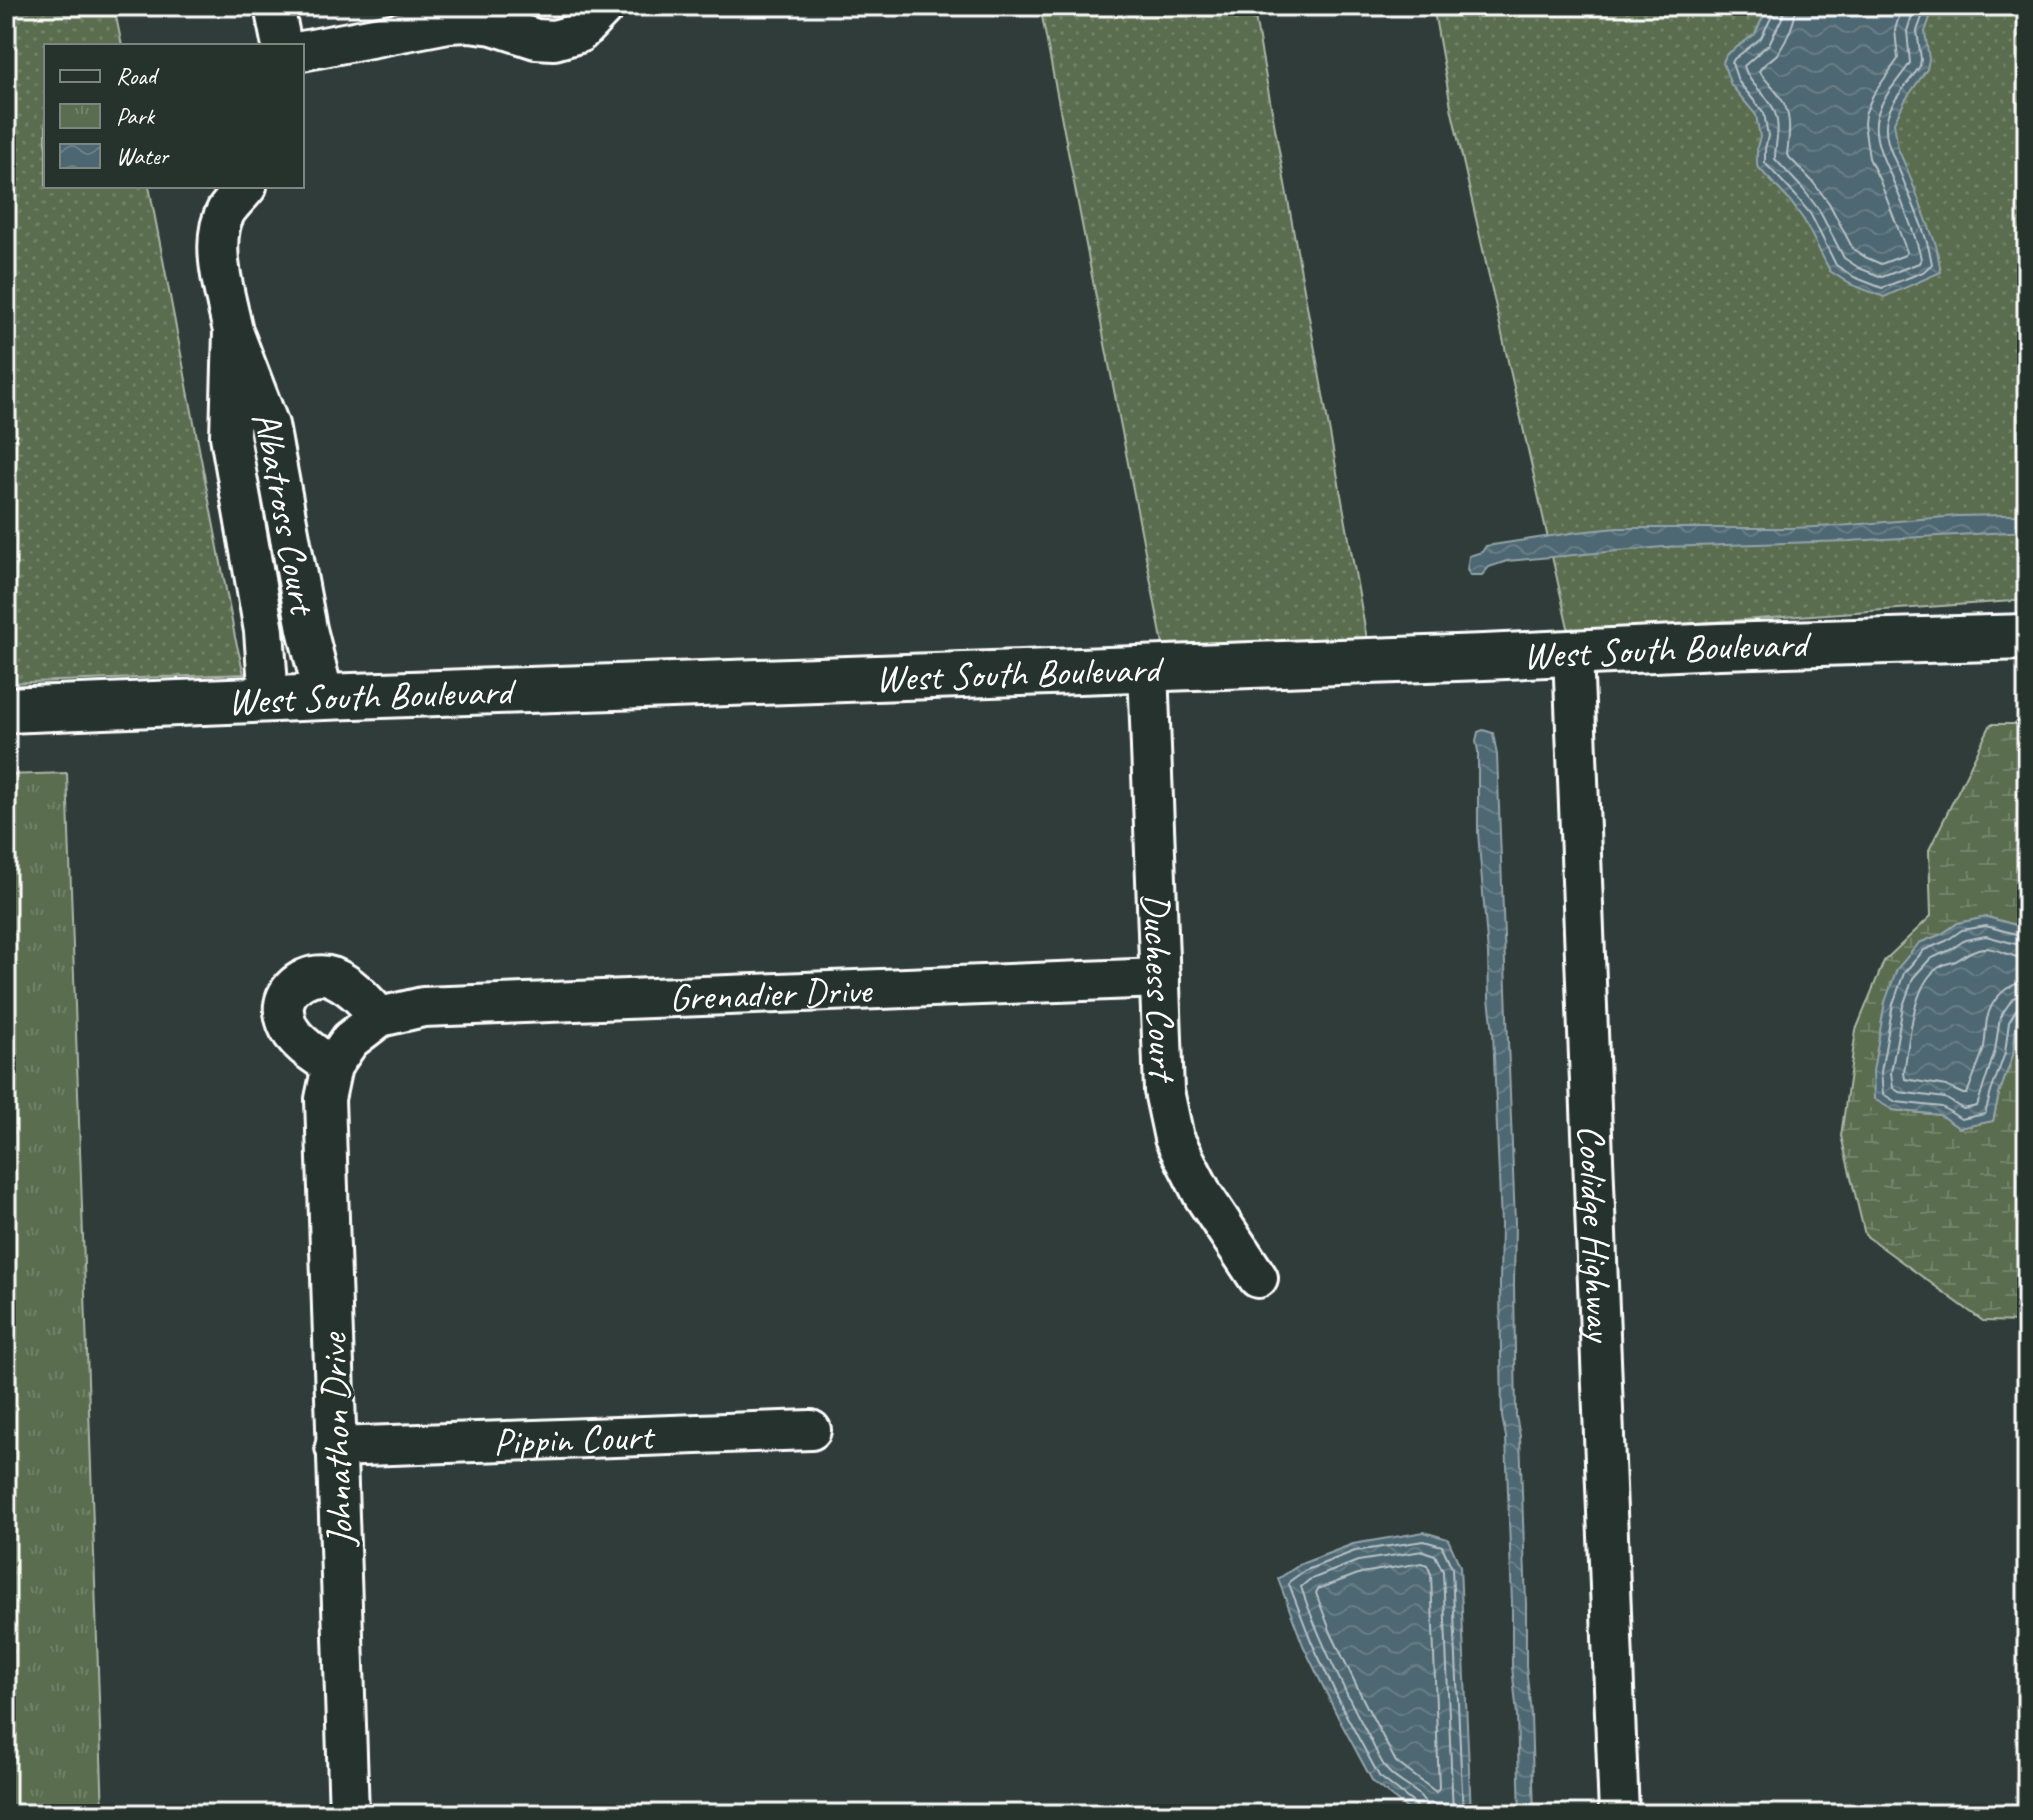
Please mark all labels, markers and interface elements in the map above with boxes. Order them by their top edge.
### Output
legend [44,44,304,188]
text: Road [116,61,160,91]
text: Park [116,101,156,131]
text: Water [116,141,171,171]
street label: Albatross Court [241,403,327,620]
street label: West South Boulevard [1522,620,1813,679]
street label: West South Boulevard [875,645,1166,702]
street label: West South Boulevard [227,667,518,725]
street label: Duchess Court [1133,892,1187,1085]
street label: Grenadier Drive [668,966,874,1021]
street label: Coolidge Highway [1568,1124,1623,1344]
street label: Johnathon Drive [309,1330,364,1549]
street label: Pippin Court [493,1413,657,1465]

